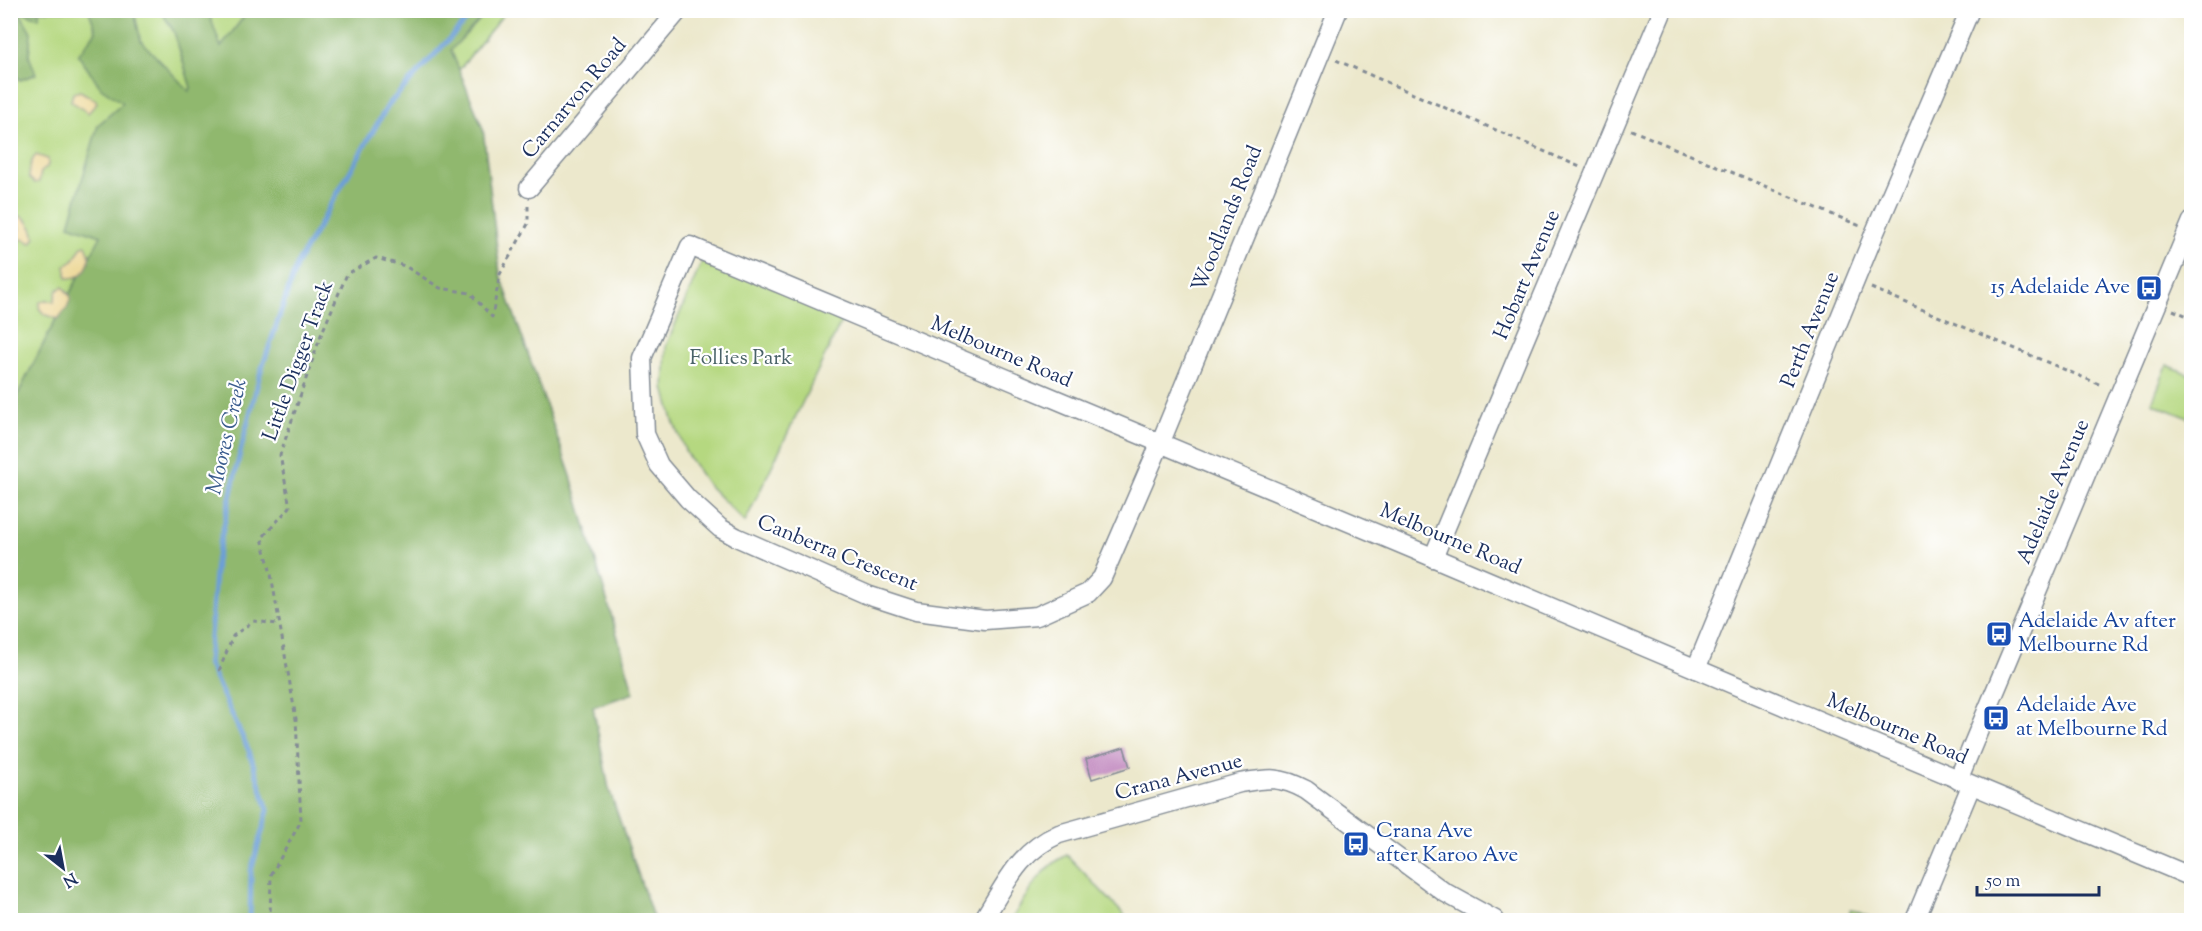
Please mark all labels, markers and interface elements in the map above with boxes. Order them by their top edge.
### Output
street label: Carnarvon Road [515,32,635,166]
street label: Woodlands Road [1185,141,1271,297]
street label: Hobart Avenue [1487,205,1569,345]
street label: Perth Avenue [1774,267,1848,393]
place label: 15 Adelaide Ave [1990,273,2130,303]
bus stop icon: 15 Adelaide Ave [2134,273,2164,303]
street label: Little Digger Track [256,276,342,445]
street label: Melbourne Road [926,310,1077,396]
park label: Follies Park [690,344,793,374]
water label: Moores Creek [199,376,257,498]
street label: Adelaide Avenue [2010,415,2098,569]
street label: Melbourne Road [1375,497,1526,583]
street label: Canberra Crescent [752,508,922,600]
place label: Adelaide Av after Melbourne Rd [2018,607,2176,661]
bus stop icon: Adelaide Av after Melbourne Rd [1984,619,2014,649]
street label: Melbourne Road [1822,687,1973,773]
place label: Adelaide Ave at Melbourne Rd [2016,691,2168,745]
bus stop icon: Adelaide Ave at Melbourne Rd [1981,703,2011,733]
street label: Crana Avenue [1112,747,1246,809]
place label: Crana Ave after Karoo Ave [1376,817,1518,871]
bus stop icon: Crana Ave after Karoo Ave [1341,829,1371,859]
north arrow [33,838,93,898]
scale bar [1977,859,2098,897]
text: N [58,866,81,892]
text: 50 m [1985,869,2021,895]

